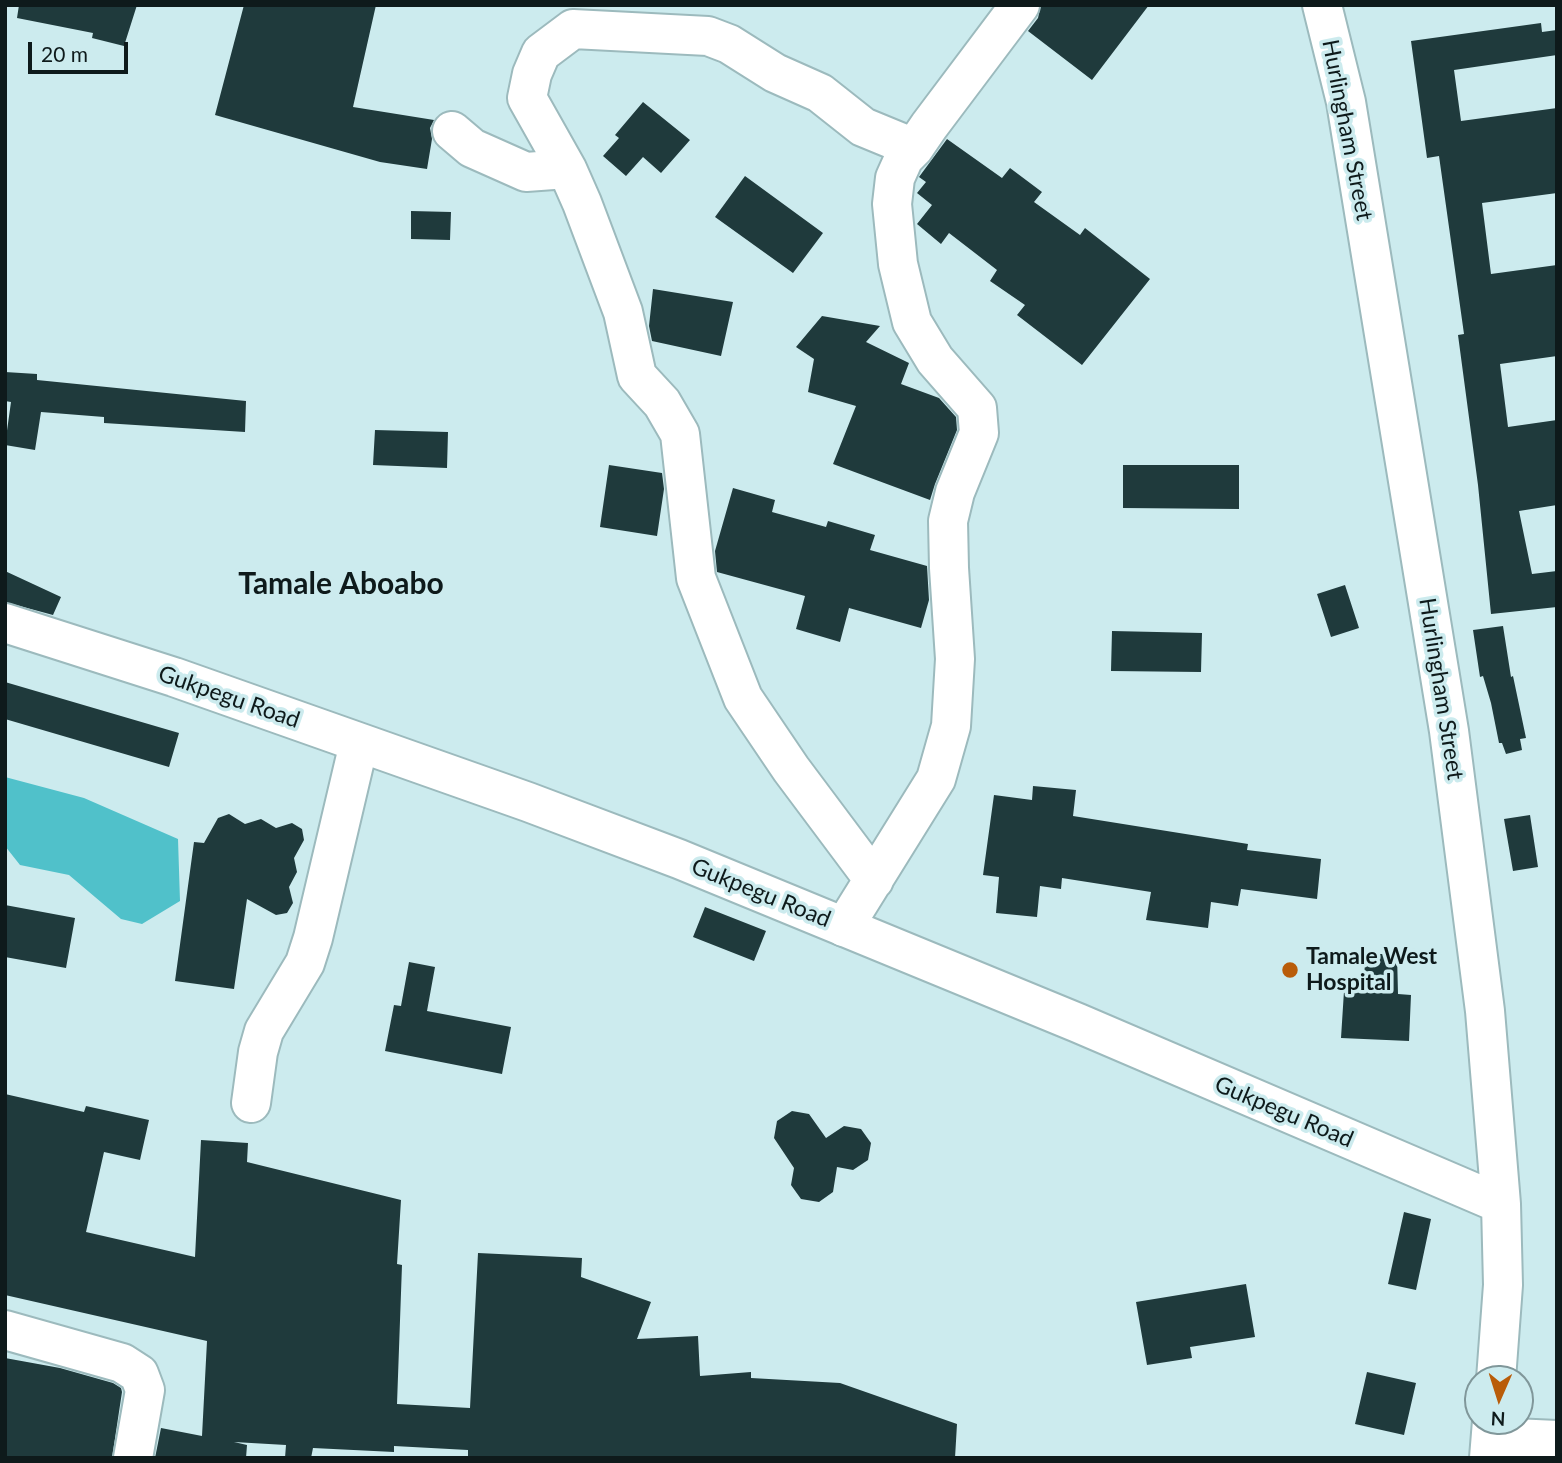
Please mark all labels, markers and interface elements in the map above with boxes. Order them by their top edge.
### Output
scale bar [32,28,131,72]
street label: Hurlingham Street [1316,37,1378,223]
text: 20 m [41,41,88,66]
district label: Tamale Aboabo [238,566,444,602]
street label: Hurlingham Street [1413,596,1469,782]
street label: Gukpegu Road [155,660,303,734]
street label: Gukpegu Road [687,853,835,933]
place label: Tamale West Hospital [1306,943,1437,997]
marker: Tamale West Hospital [1280,960,1300,980]
street label: Gukpegu Road [1211,1070,1357,1154]
north arrow [1464,1365,1534,1435]
text: N [1490,1408,1506,1431]

